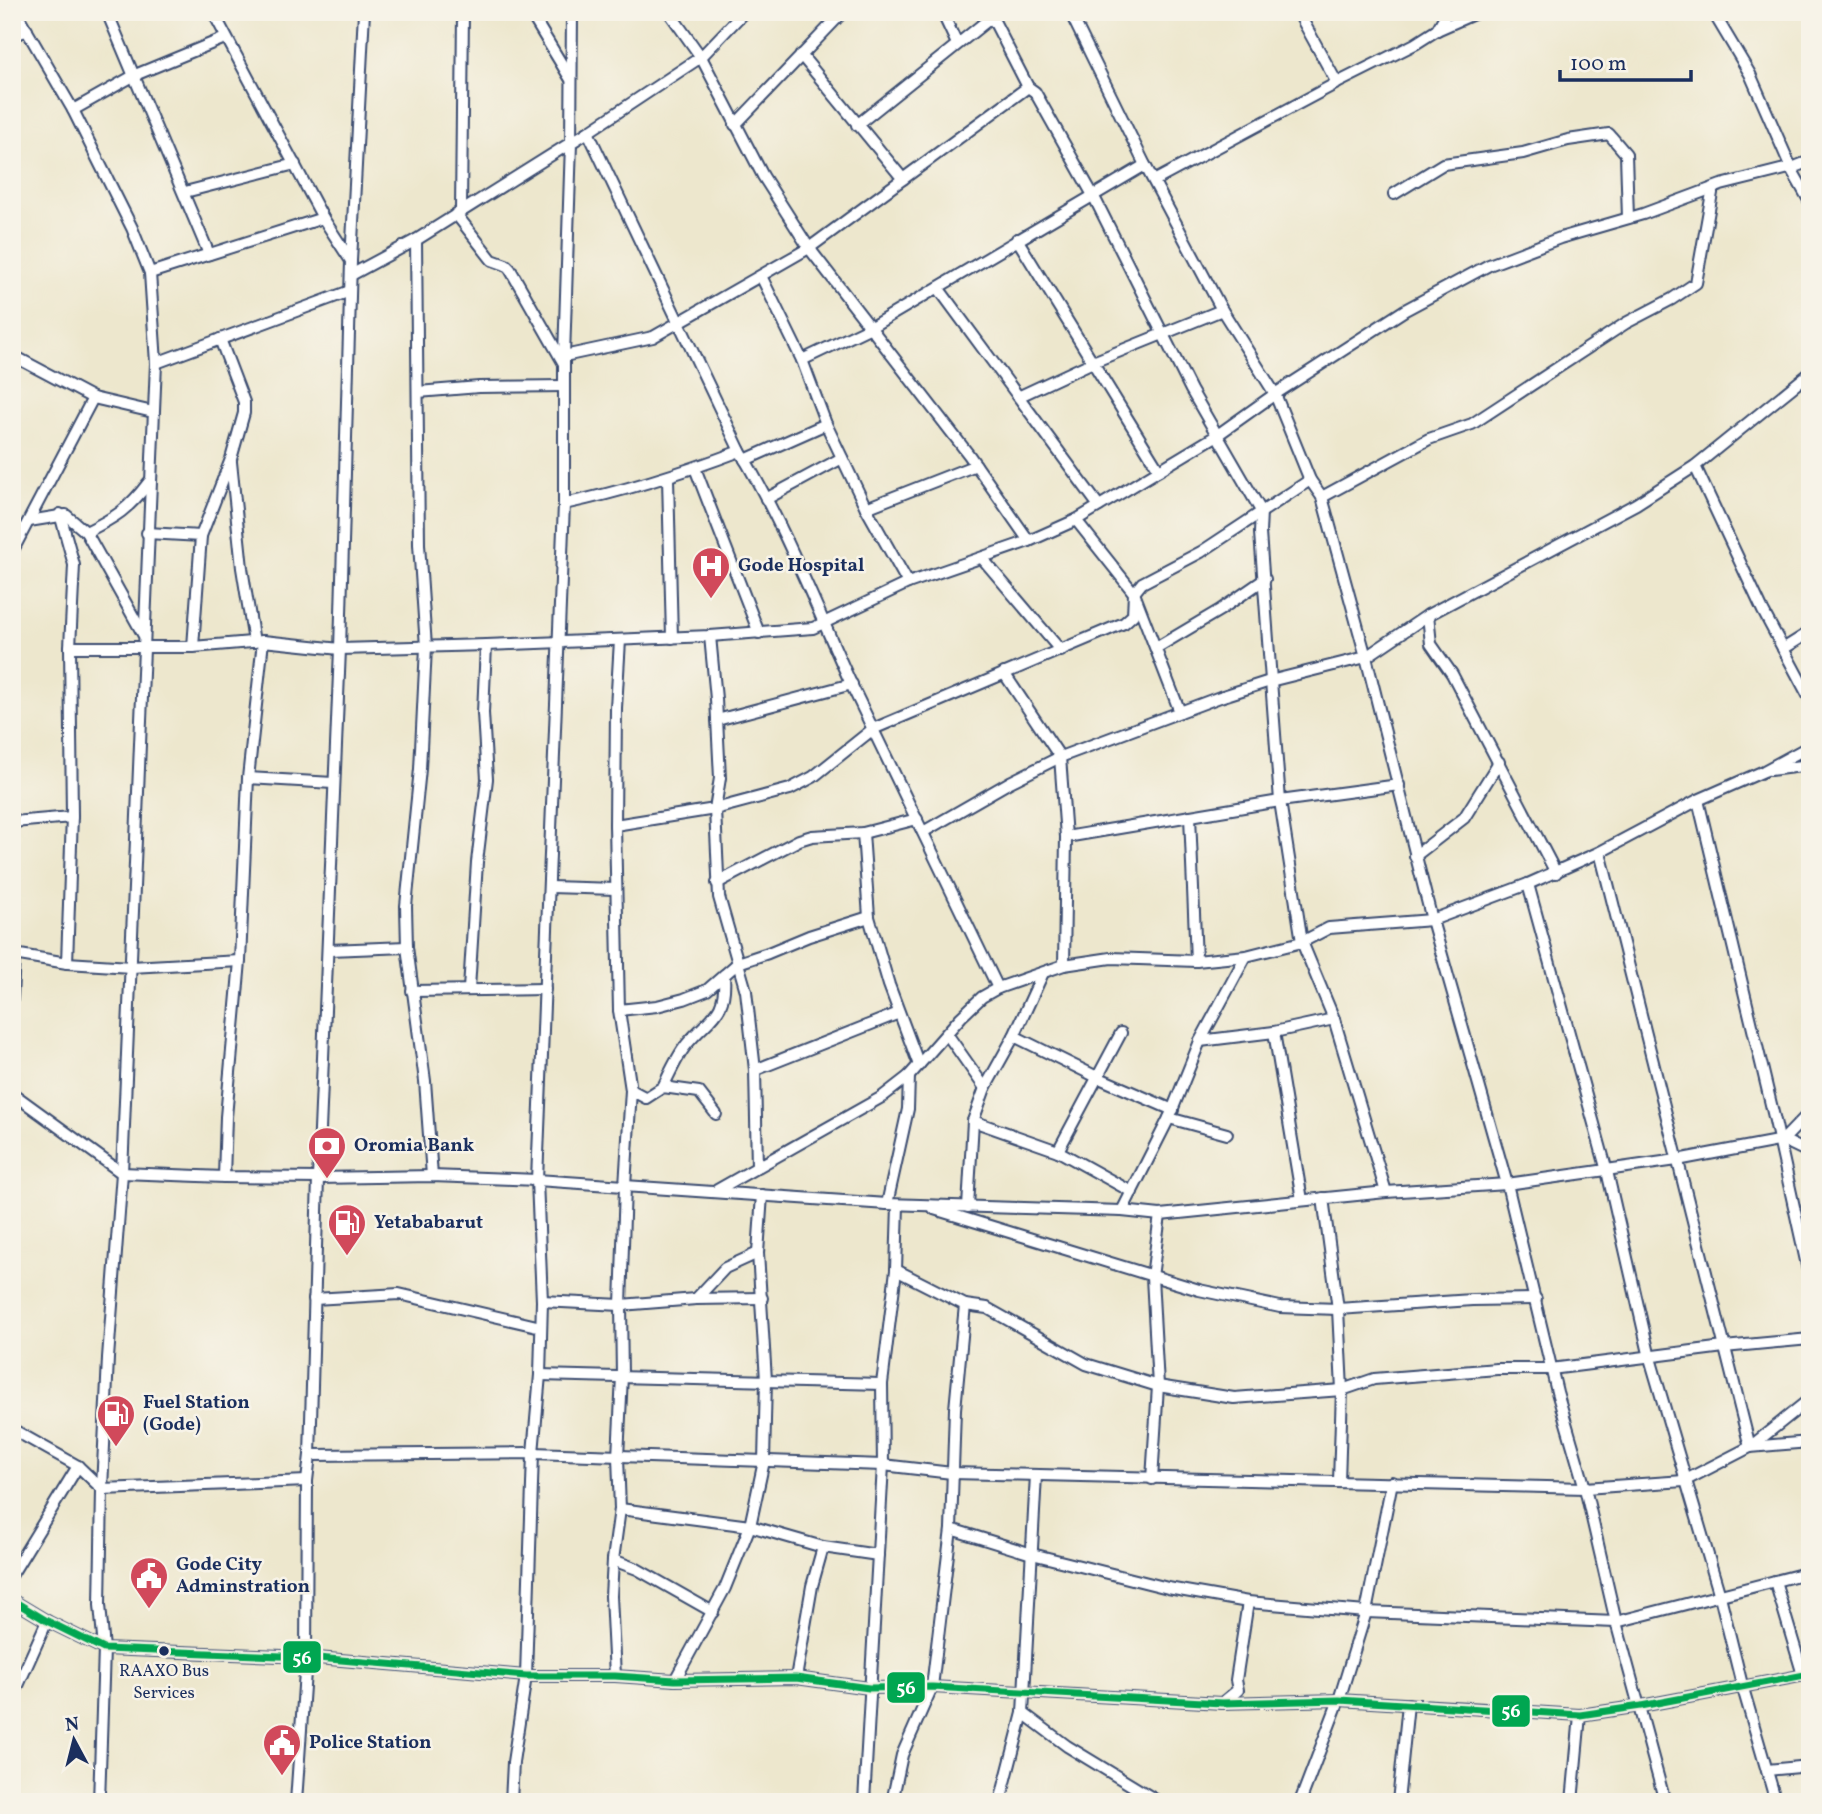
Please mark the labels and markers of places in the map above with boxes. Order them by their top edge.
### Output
hospital icon: Gode Hospital [690,545,732,600]
place label: Gode Hospital [738,553,864,579]
bank icon: Oromia Bank [306,1125,348,1180]
place label: Oromia Bank [354,1133,475,1159]
fuel station icon: Yetababarut [326,1202,368,1257]
place label: Yetababarut [374,1210,483,1236]
place label: Fuel Station (Gode) [143,1390,250,1438]
fuel station icon: Fuel Station (Gode) [95,1393,137,1448]
place label: Gode City Adminstration [176,1552,310,1600]
public building icon: Gode City Adminstration [128,1555,170,1610]
marker: RAAXO Bus Services [157,1644,171,1658]
place label: RAAXO Bus Services [119,1660,209,1705]
public building icon: Police Station [261,1722,303,1777]
place label: Police Station [309,1730,432,1756]

